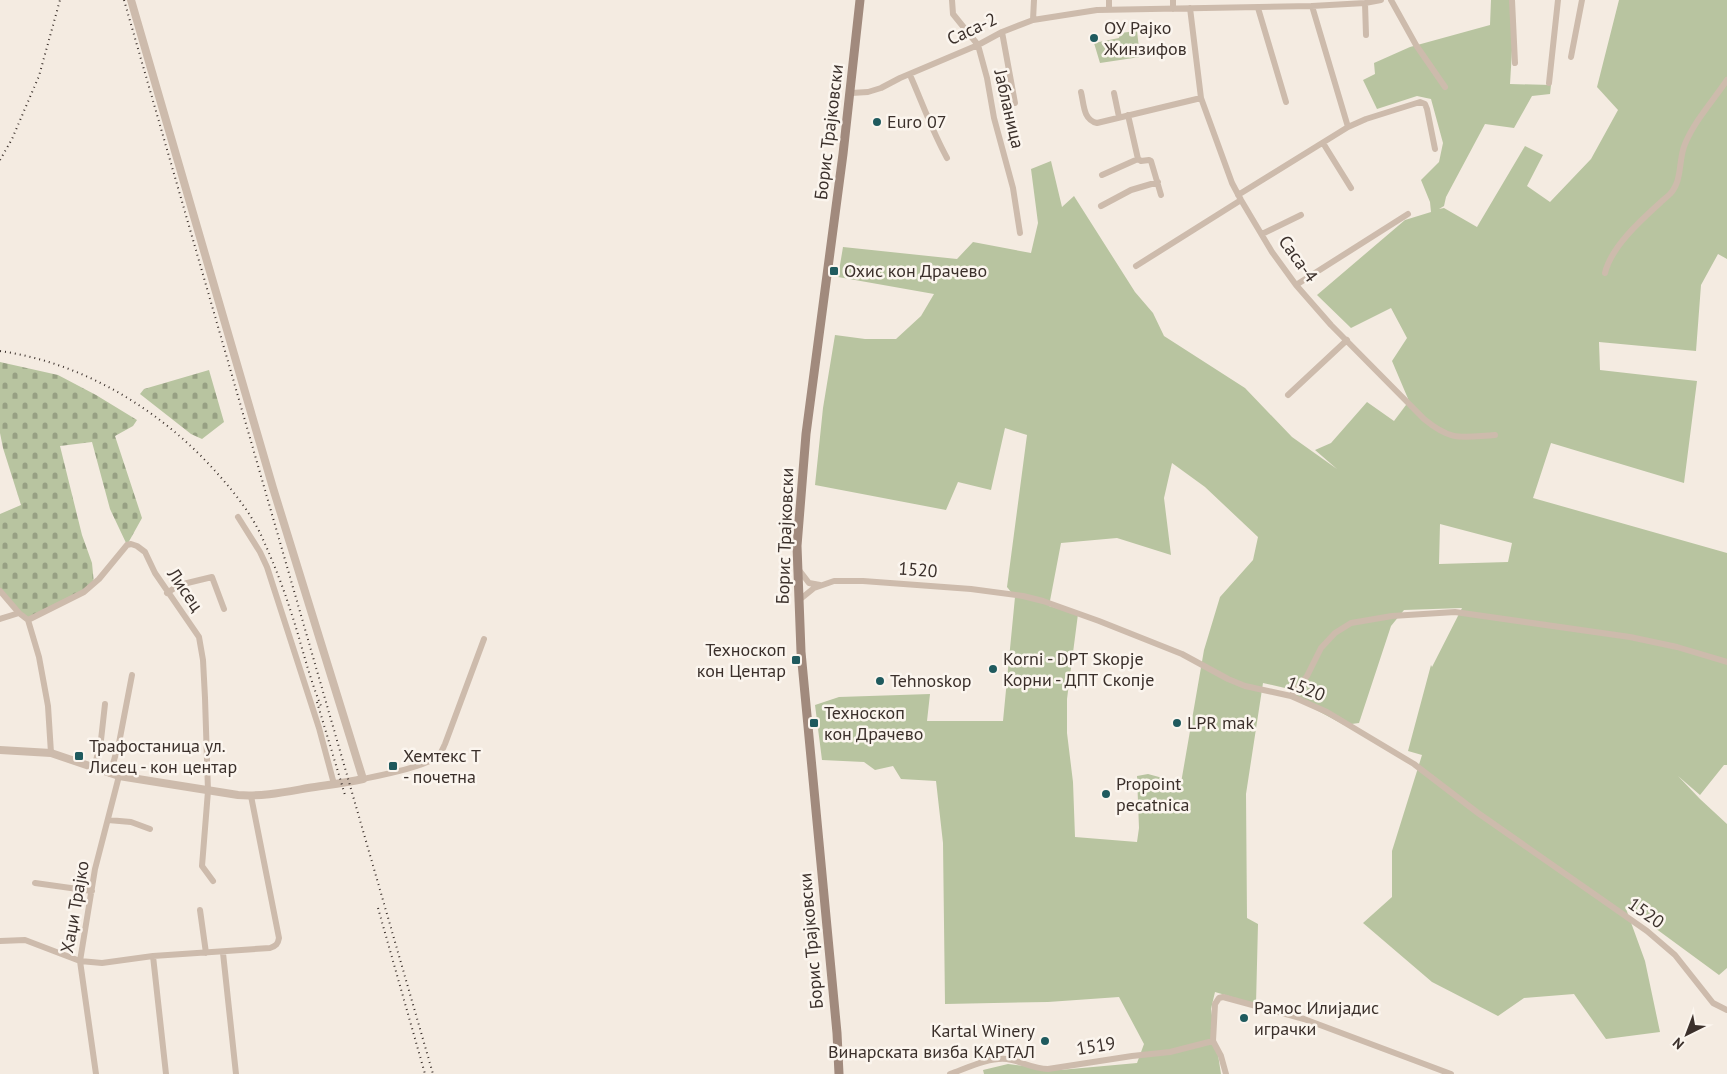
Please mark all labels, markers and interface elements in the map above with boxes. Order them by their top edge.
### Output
street label: Саса-2 [943,7,1000,50]
place label: ОУ Рајко Жинзифов [1103,16,1187,60]
marker: ОУ Рајко Жинзифов [1088,32,1100,44]
street label: Борис Трајковски [809,63,848,201]
street label: Јабланица [989,66,1030,150]
place label: Euro 07 [887,110,947,133]
marker: Euro 07 [871,116,883,128]
street label: Саса-4 [1274,231,1323,287]
place label: Охис кон Драчево [844,259,987,282]
marker: Охис кон Драчево [828,265,840,277]
street label: Борис Трајковски [771,467,798,605]
street label: 1520 [898,557,939,582]
street label: Лисец [162,563,209,616]
place label: Техноскоп кон Центар [697,638,786,682]
place label: Korni - DPT Skopje Корни - ДПТ Скопје [1003,647,1154,691]
marker: Техноскоп кон Центар [790,654,802,666]
marker: Korni - DPT Skopje Корни - ДПТ Скопје [987,663,999,675]
place label: Tehnoskop [890,669,972,692]
street label: 1520 [1284,671,1329,706]
marker: Tehnoskop [874,675,886,687]
place label: Техноскоп кон Драчево [824,701,923,745]
place label: LPR mak [1187,711,1254,734]
marker: Техноскоп кон Драчево [808,717,820,729]
marker: LPR mak [1171,717,1183,729]
place label: Трафостаница ул. Лисец - кон центар [88,734,237,778]
place label: Хемтекс Т - почетна [403,744,481,788]
marker: Трафостаница ул. Лисец - кон центар [73,750,85,762]
marker: Хемтекс Т - почетна [387,760,399,772]
place label: Propoint pecatnica [1116,772,1190,816]
marker: Propoint pecatnica [1100,788,1112,800]
street label: Хаџи Трајко [55,859,94,955]
street label: Борис Трајковски [793,872,828,1010]
street label: 1520 [1624,892,1669,933]
place label: Рамос Илијадис играчки [1254,996,1379,1040]
north arrow [1662,1009,1712,1059]
marker: Рамос Илијадис играчки [1238,1012,1250,1024]
place label: Kartal Winery Винарската визба КАРТАЛ [828,1019,1036,1063]
street label: 1519 [1075,1031,1117,1060]
text: N [1669,1034,1688,1053]
marker: Kartal Winery Винарската визба КАРТАЛ [1039,1035,1051,1047]

